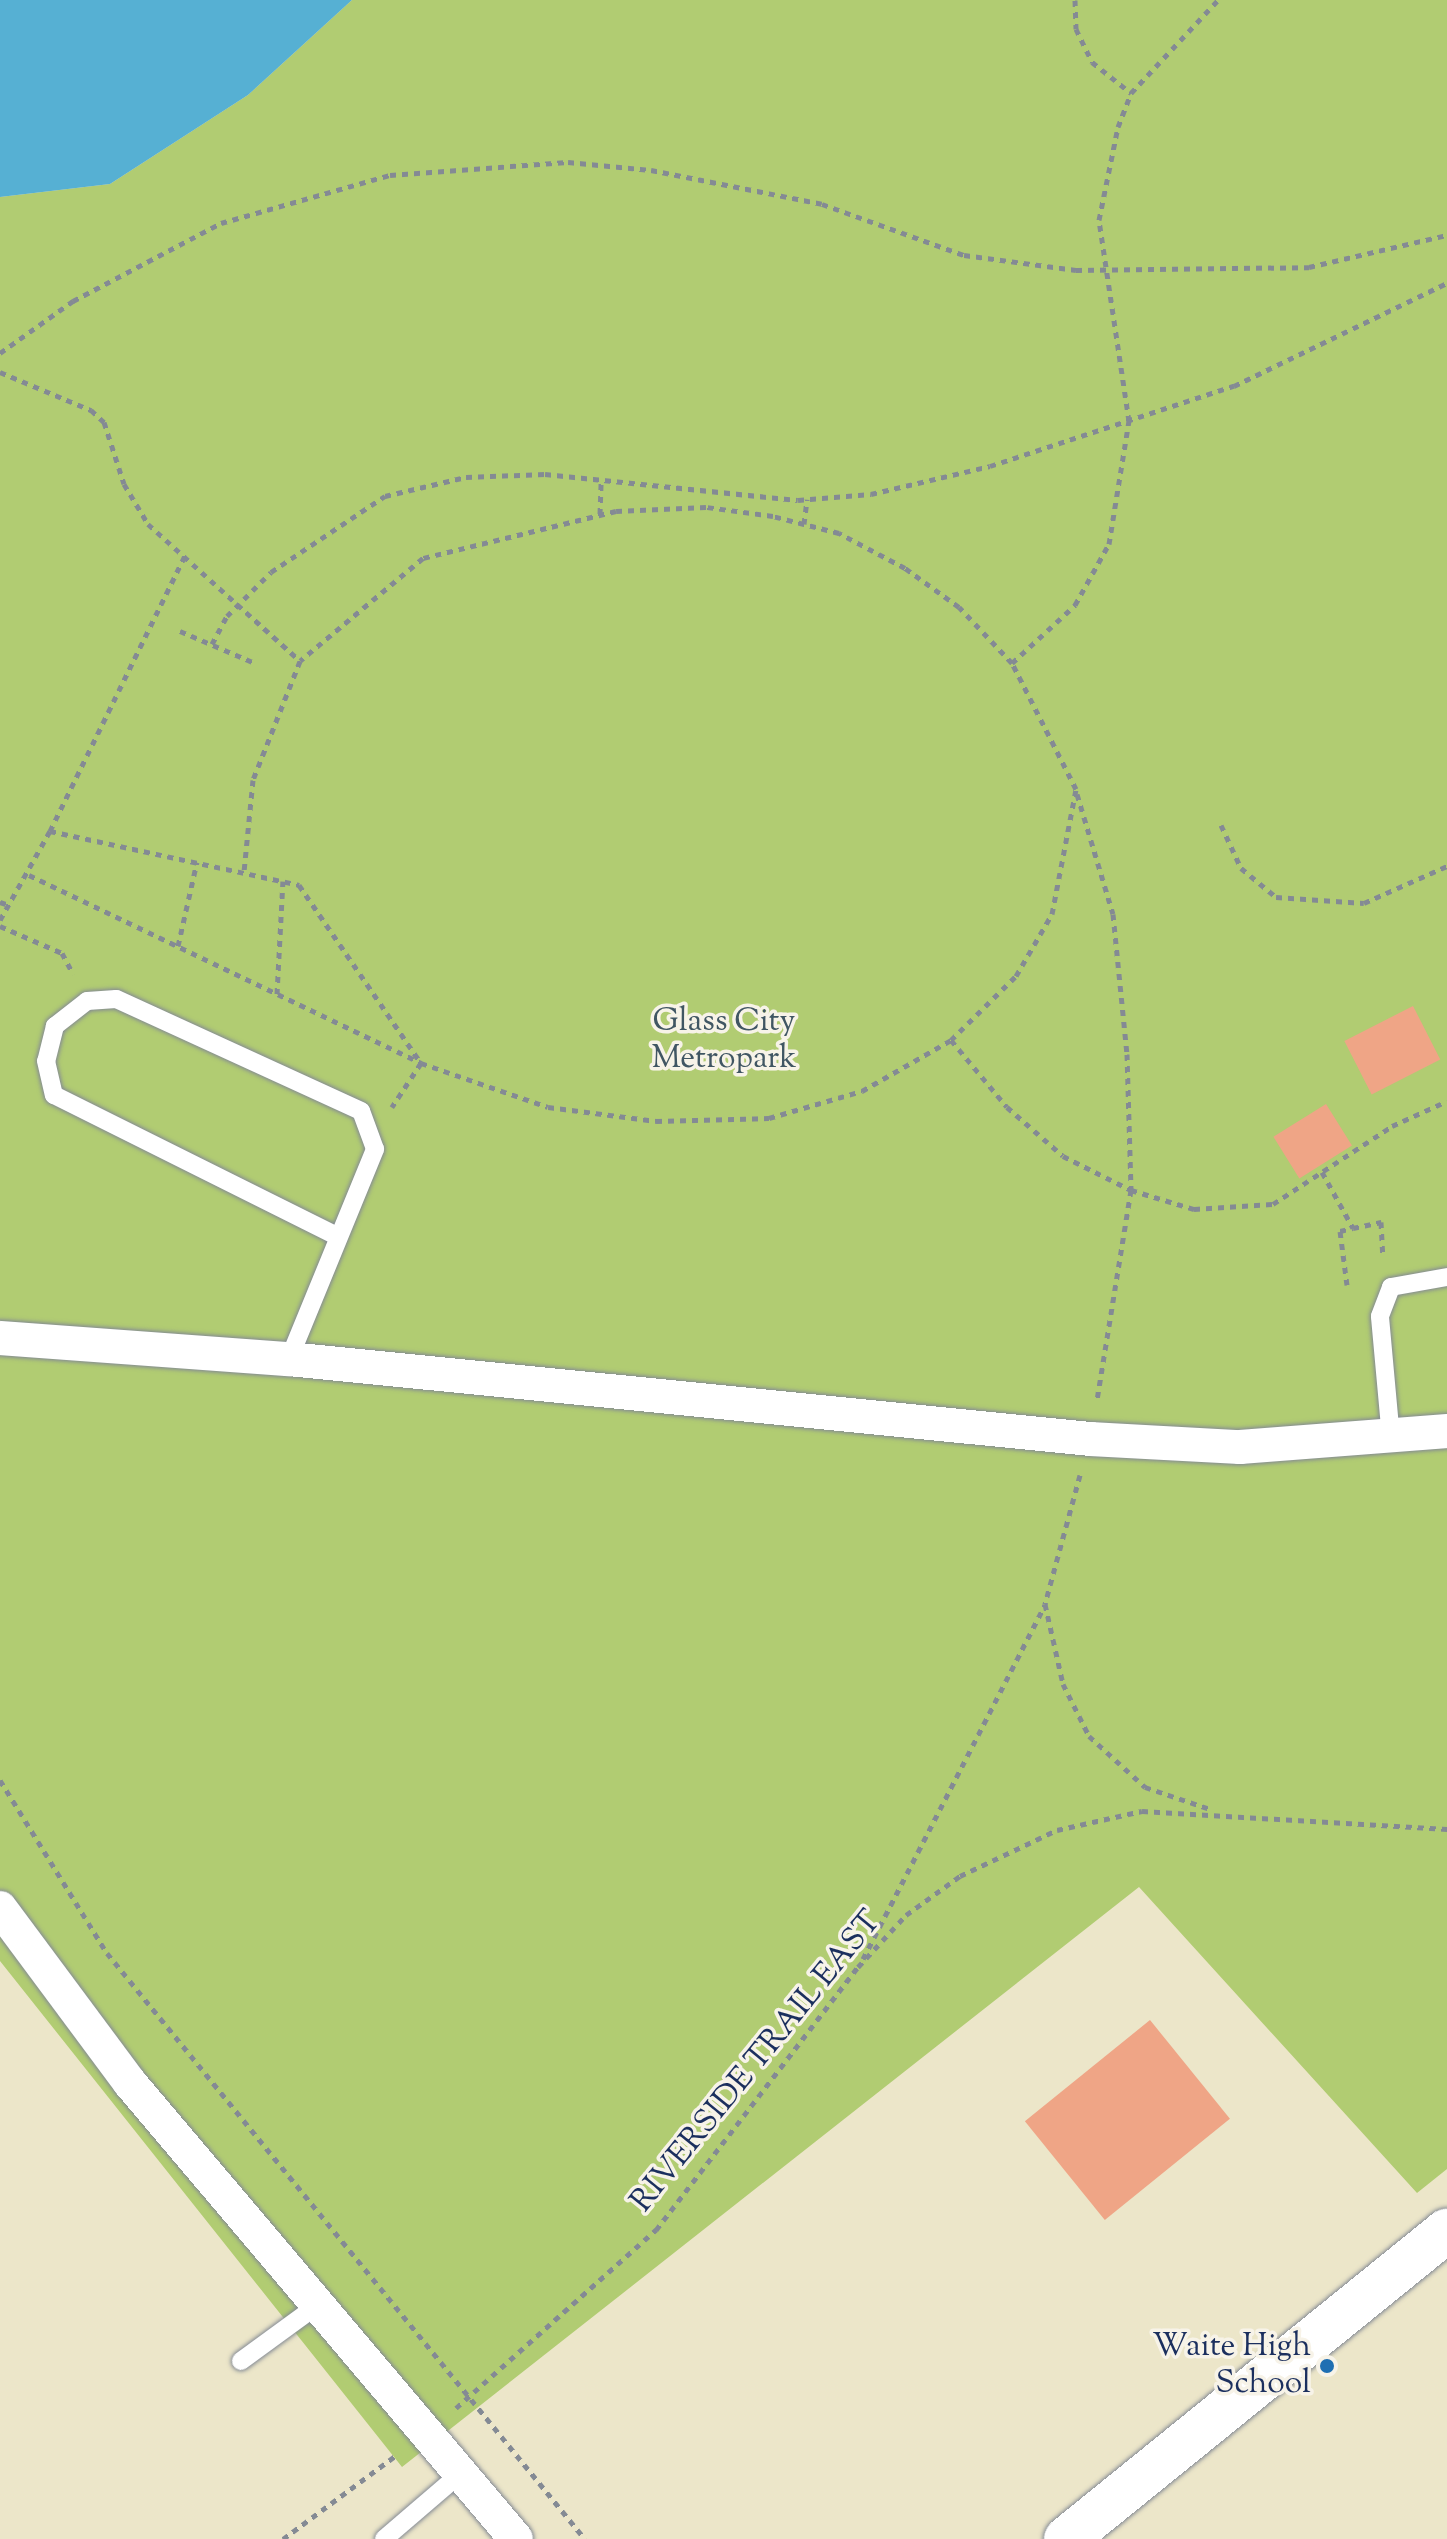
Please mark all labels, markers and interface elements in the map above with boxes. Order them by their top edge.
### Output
park label: Glass City Metropark [651,1004,797,1079]
street label: RIVERSIDE TRAIL EAST [624,1904,890,2220]
place label: Waite High School [1152,2329,1311,2404]
marker: Waite High School [1318,2357,1336,2375]

